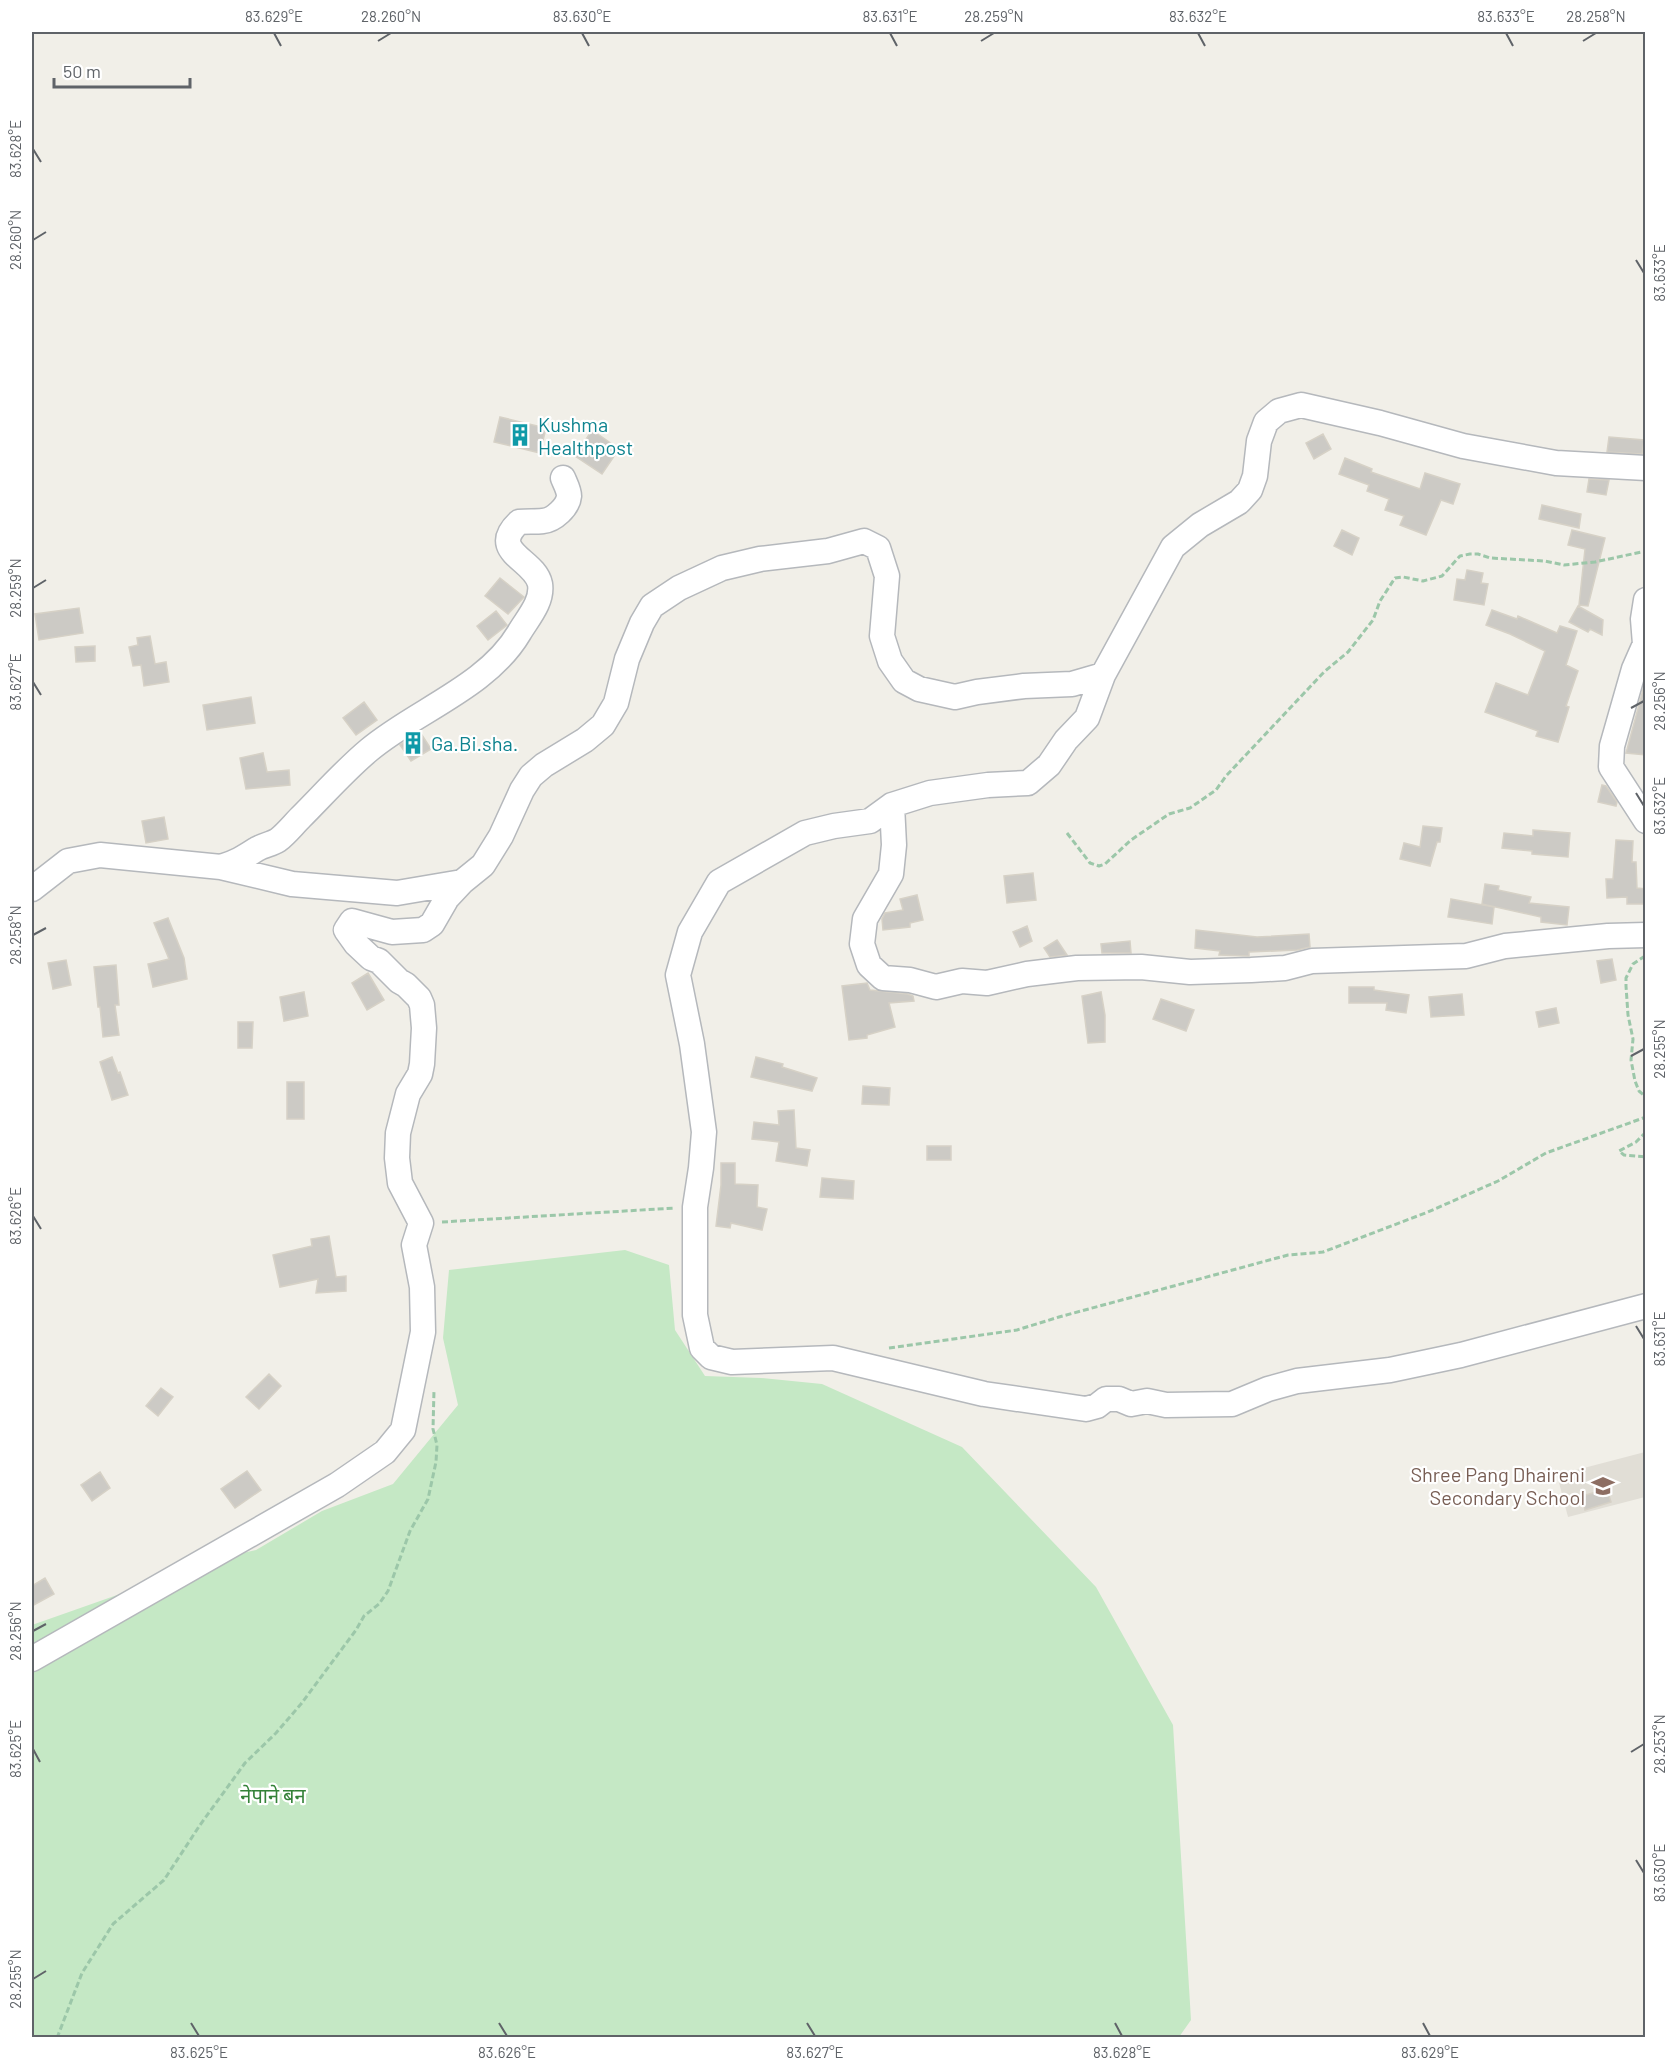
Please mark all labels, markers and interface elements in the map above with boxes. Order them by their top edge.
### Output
text: 83.629°E [245,7,303,25]
text: 28.260°N [361,7,421,25]
text: 83.630°E [553,7,611,25]
text: 83.631°E [862,7,918,25]
text: 28.259°N [964,7,1024,25]
text: 83.632°E [1169,7,1227,25]
text: 83.633°E [1477,7,1535,25]
text: 28.258°N [1566,7,1626,25]
scale bar [54,51,190,89]
text: 50 m [63,60,101,82]
text: 83.628°E [6,120,24,178]
text: 28.260°N [6,210,24,270]
text: 83.633°E [1650,244,1668,302]
place label: Kushma Healthpost [538,412,633,459]
building icon: Kushma Healthpost [507,422,533,448]
text: 28.259°N [6,558,24,618]
text: 83.627°E [6,653,24,711]
text: 28.256°N [1650,671,1668,731]
building icon: Ga.Bi.sha. [400,730,426,756]
place label: Ga.Bi.sha. [431,731,518,755]
text: 83.632°E [1650,777,1668,835]
text: 28.258°N [6,905,24,965]
text: 28.255°N [1650,1019,1668,1079]
text: 83.626°E [6,1187,24,1245]
text: 83.631°E [1650,1311,1668,1367]
place label: Shree Pang Dhaireni Secondary School [1410,1462,1585,1509]
school or university icon: Shree Pang Dhaireni Secondary School [1590,1473,1616,1499]
text: 28.256°N [6,1601,24,1661]
text: 28.253°N [1650,1714,1668,1774]
text: 83.625°E [6,1720,24,1778]
park label: नेपाने बन [240,1783,307,1807]
text: 83.630°E [1650,1844,1668,1902]
text: 28.255°N [6,1949,24,2009]
text: 83.625°E [170,2043,228,2061]
text: 83.626°E [478,2043,536,2061]
text: 83.627°E [786,2043,844,2061]
text: 83.628°E [1093,2043,1151,2061]
text: 83.629°E [1401,2043,1459,2061]

